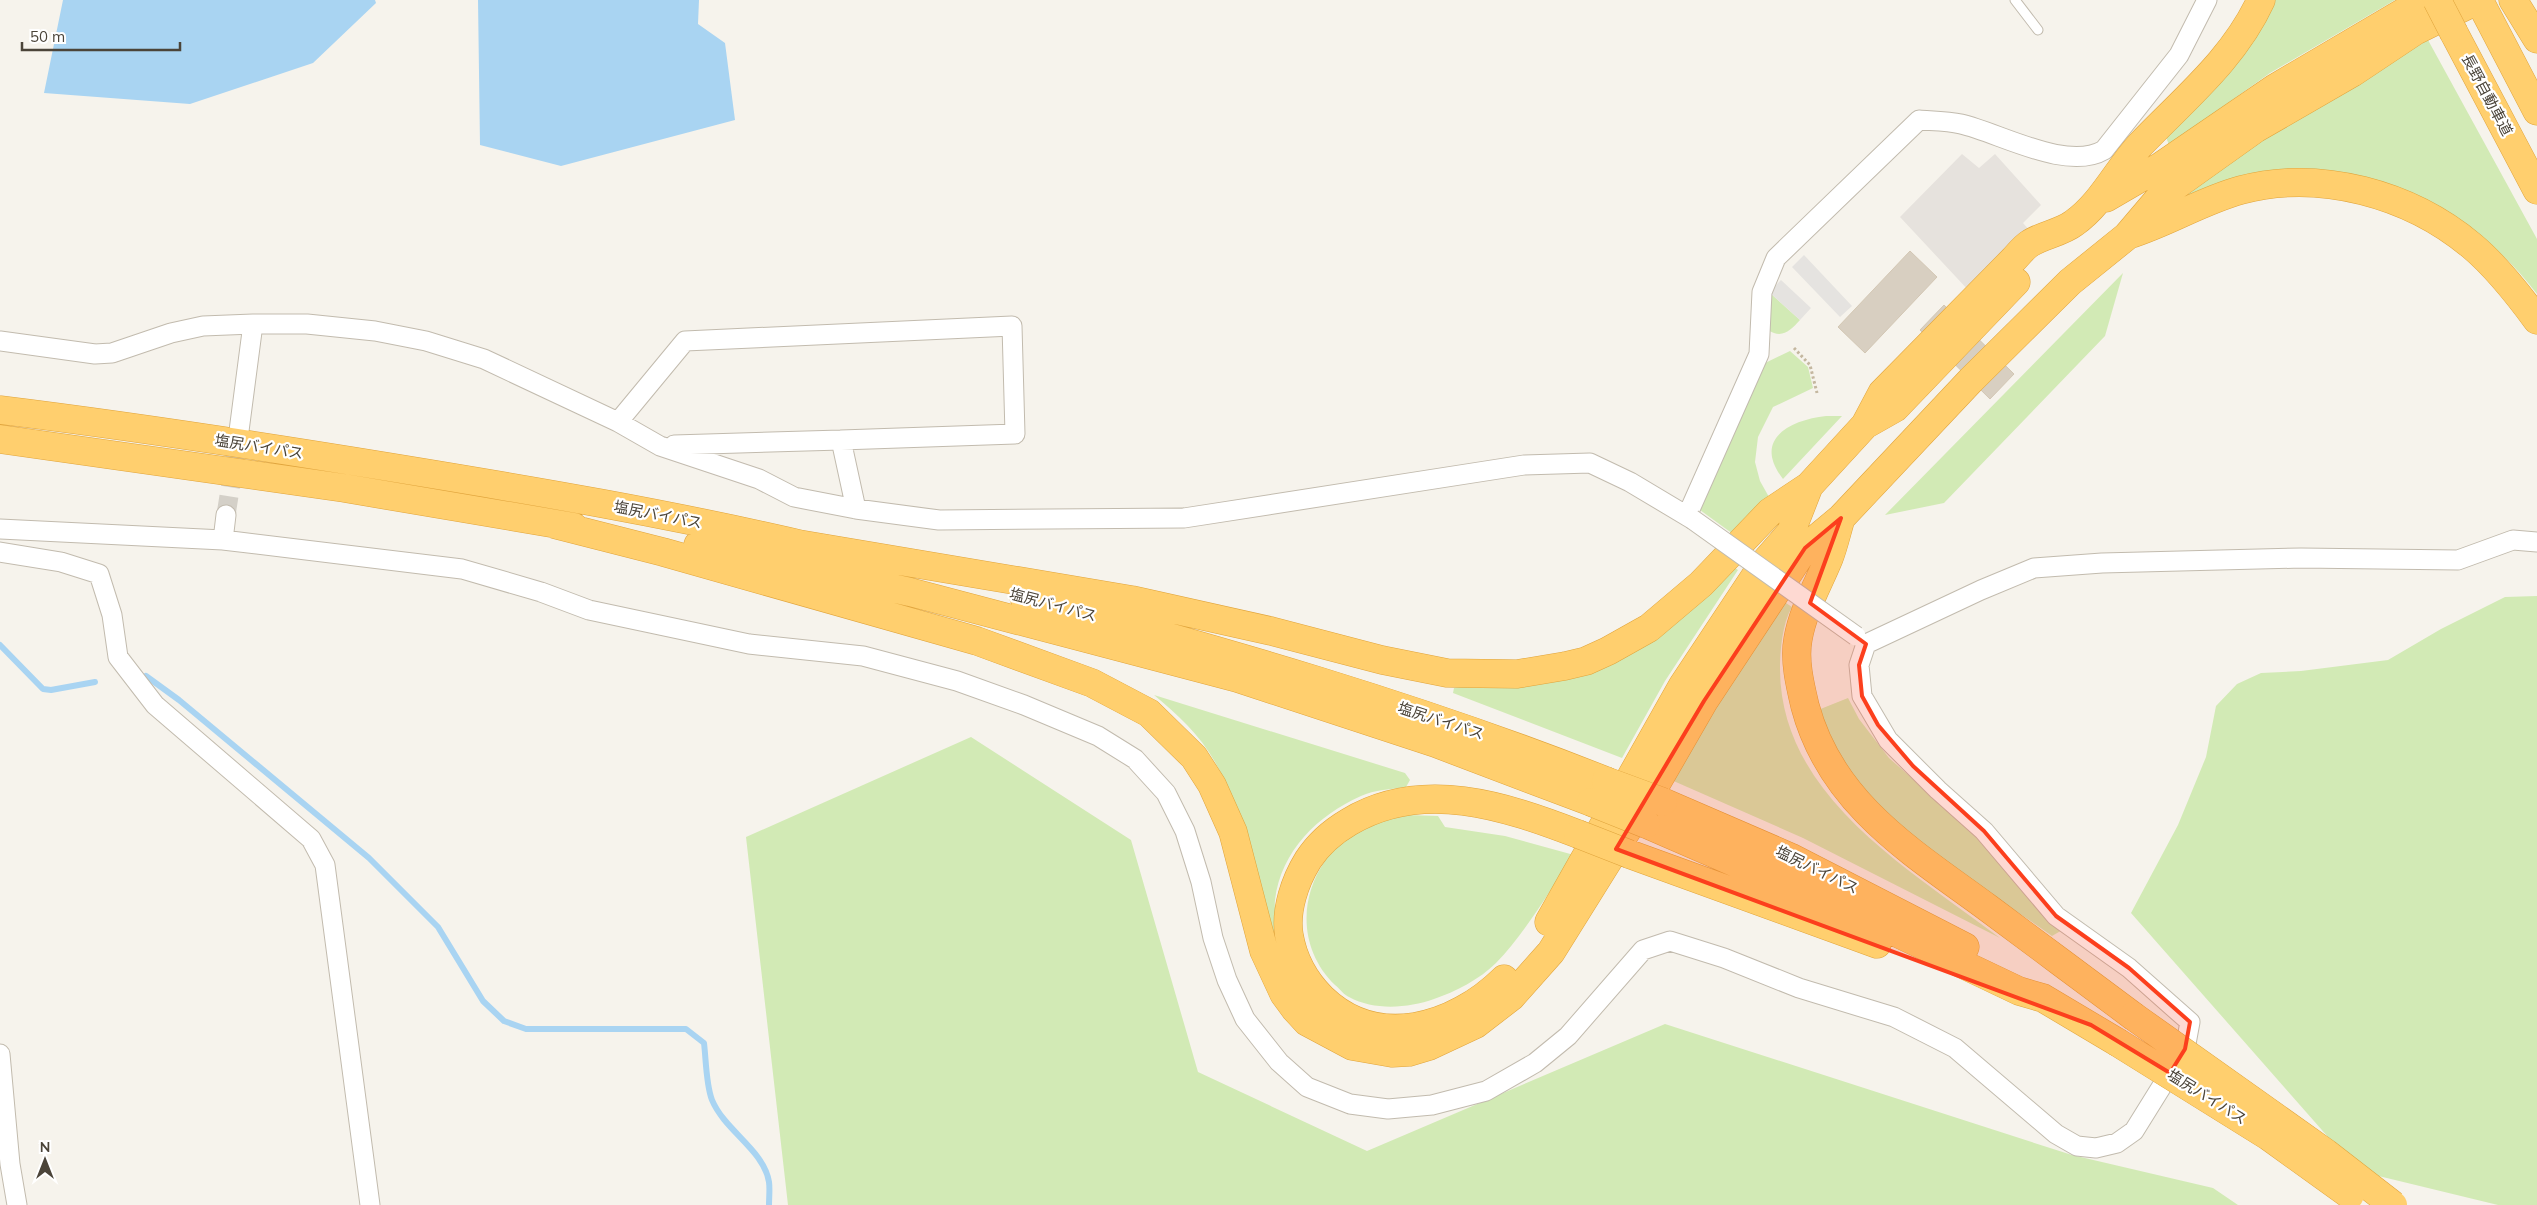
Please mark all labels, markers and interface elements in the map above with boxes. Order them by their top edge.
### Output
scale bar [22,20,180,52]
text: 50 m [30,27,65,46]
street label: 長野自動車道 [2458,51,2517,139]
street label: 塩尻バイパス [213,430,305,463]
street label: 塩尻バイパス [612,497,704,532]
street label: 塩尻バイパス [1007,584,1099,625]
street label: 塩尻バイパス [1396,698,1487,743]
street label: 塩尻バイパス [1773,841,1862,898]
street label: 塩尻バイパス [2164,1065,2250,1128]
north arrow [20,1135,70,1185]
text: N [40,1138,50,1156]

